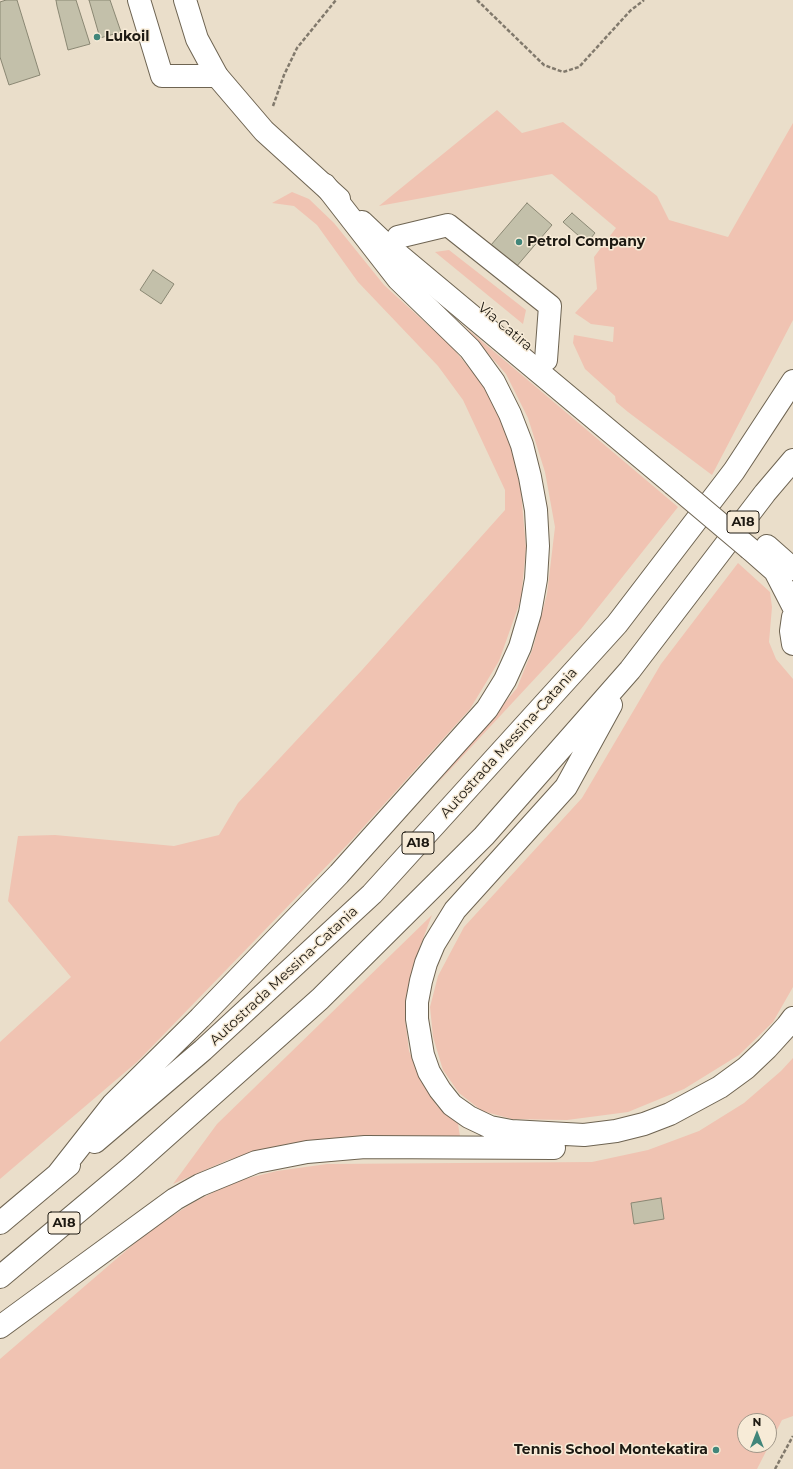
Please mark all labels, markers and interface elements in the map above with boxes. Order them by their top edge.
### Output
place label: Lukoil [105,29,149,45]
marker: Lukoil [92,32,102,42]
place label: Petrol Company [527,234,645,250]
marker: Petrol Company [514,237,524,247]
street label: Via Catira [474,299,536,355]
road number: A18 [727,511,759,533]
street label: Autostrada Messina-Catania [437,664,581,822]
road number: A18 [402,832,434,854]
street label: Autostrada Messina-Catania [206,903,362,1049]
road number: A18 [48,1212,80,1234]
north arrow [737,1413,777,1453]
text: N [753,1415,761,1429]
place label: Tennis School Montekatira [514,1442,708,1458]
marker: Tennis School Montekatira [711,1445,721,1455]

